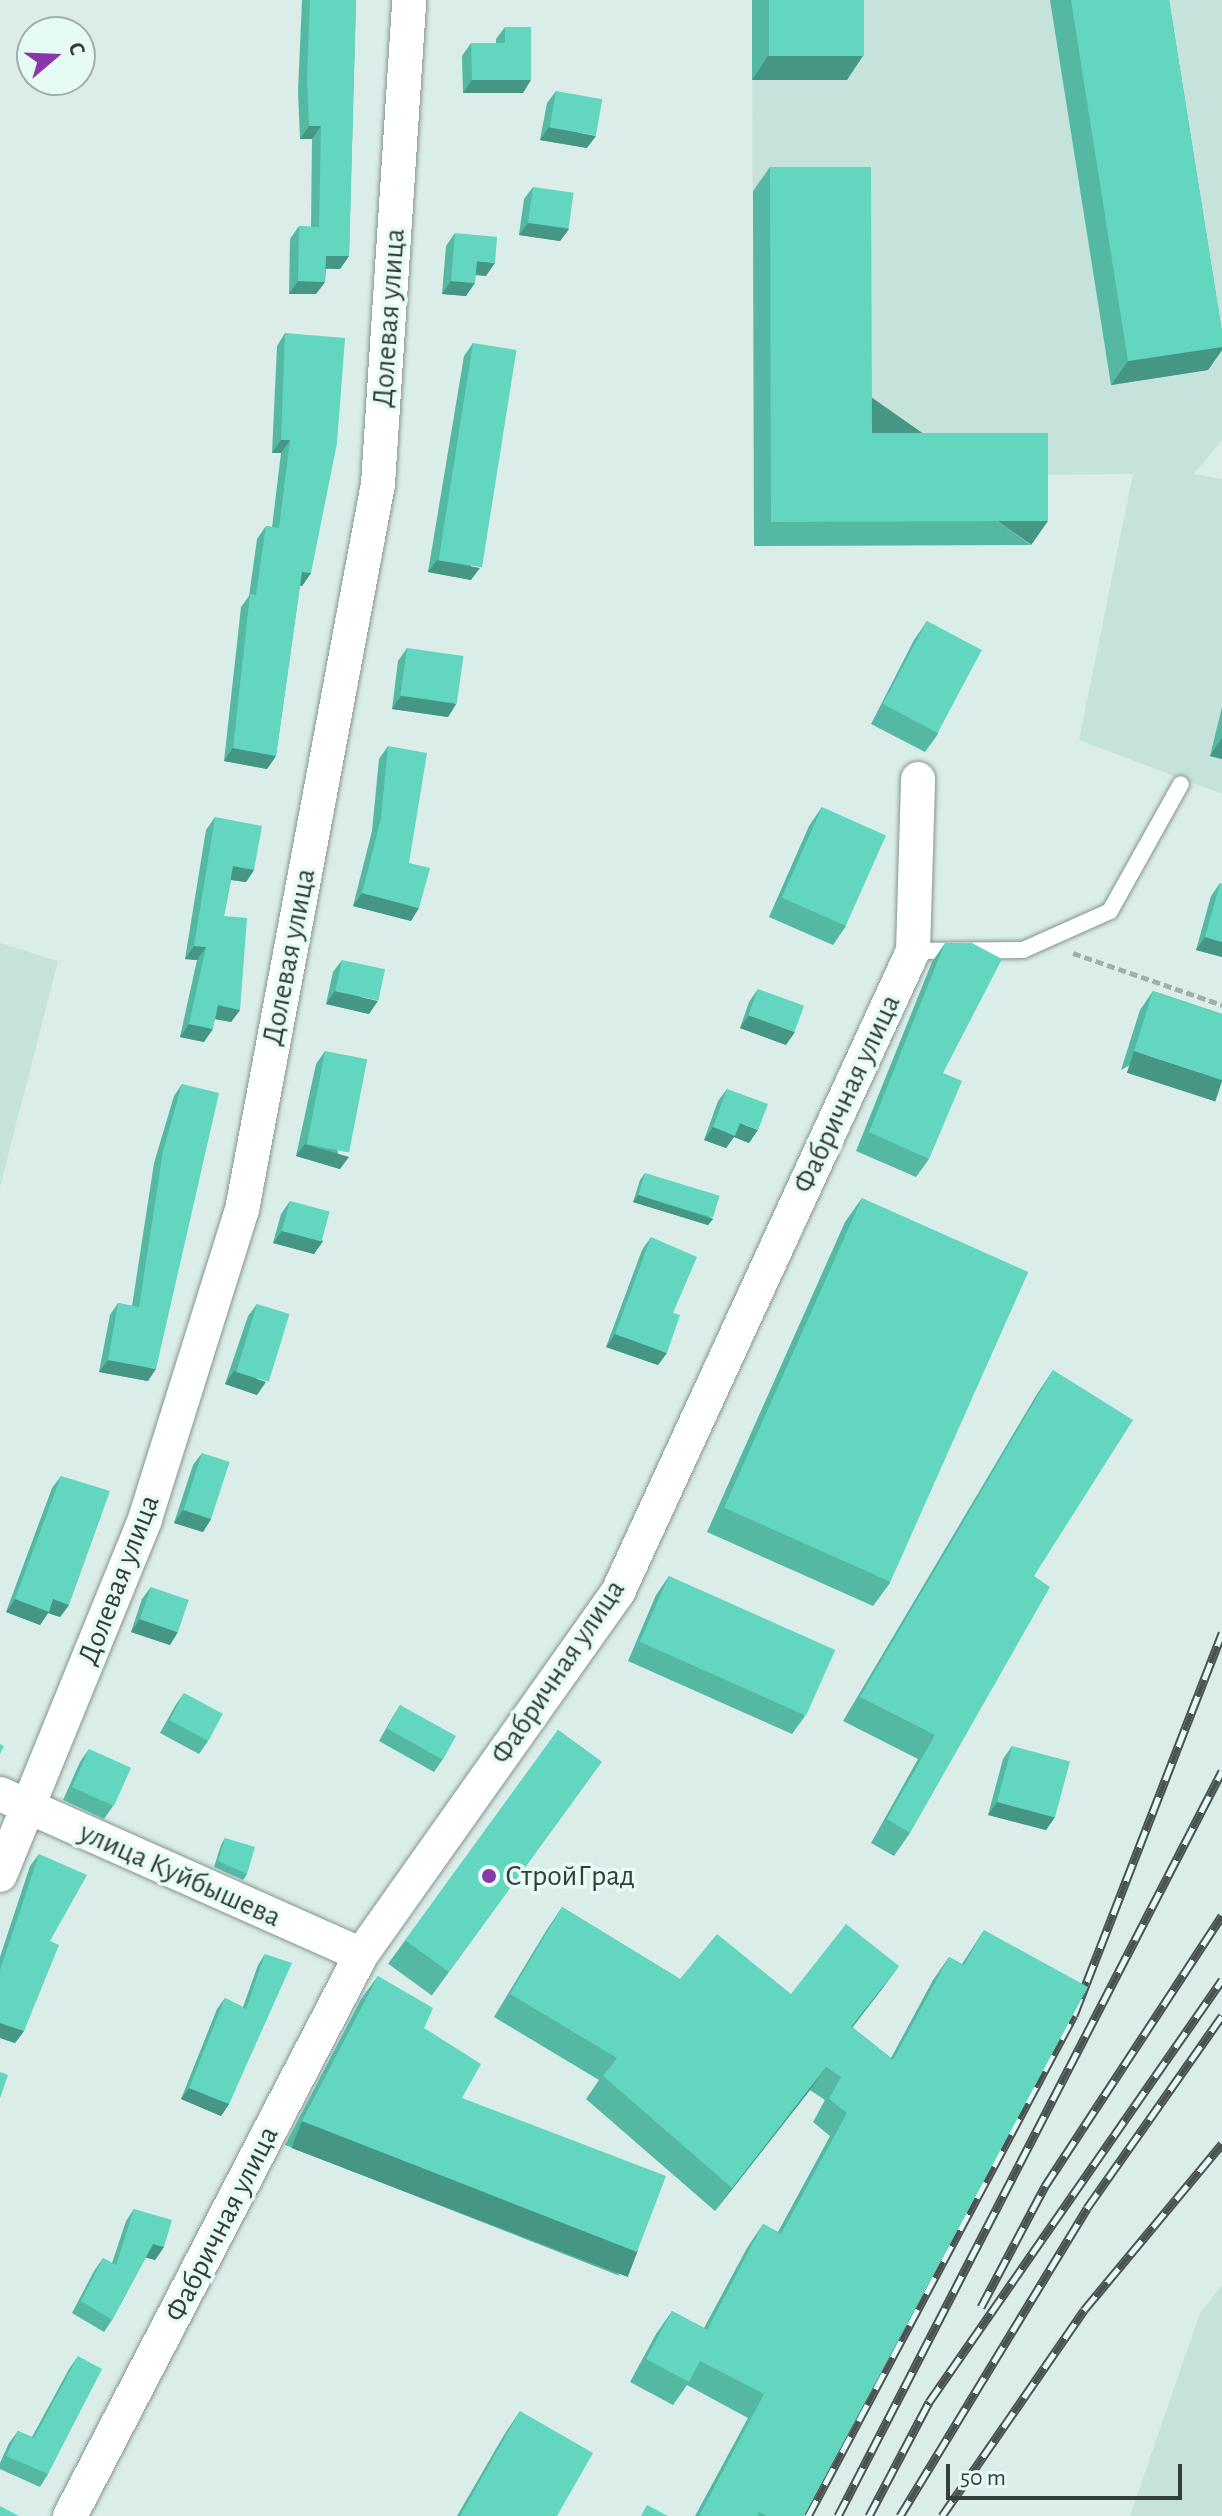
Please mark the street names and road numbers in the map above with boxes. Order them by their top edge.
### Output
street label: Долевая улица [365,227,413,409]
street label: Долевая улица [254,866,324,1048]
street label: Фабричная улица [785,989,909,1199]
street label: Долевая улица [70,1490,168,1670]
street label: Фабричная улица [483,1573,633,1771]
street label: улица Куйбышева [74,1814,286,1936]
street label: Фабричная улица [157,2120,287,2328]

